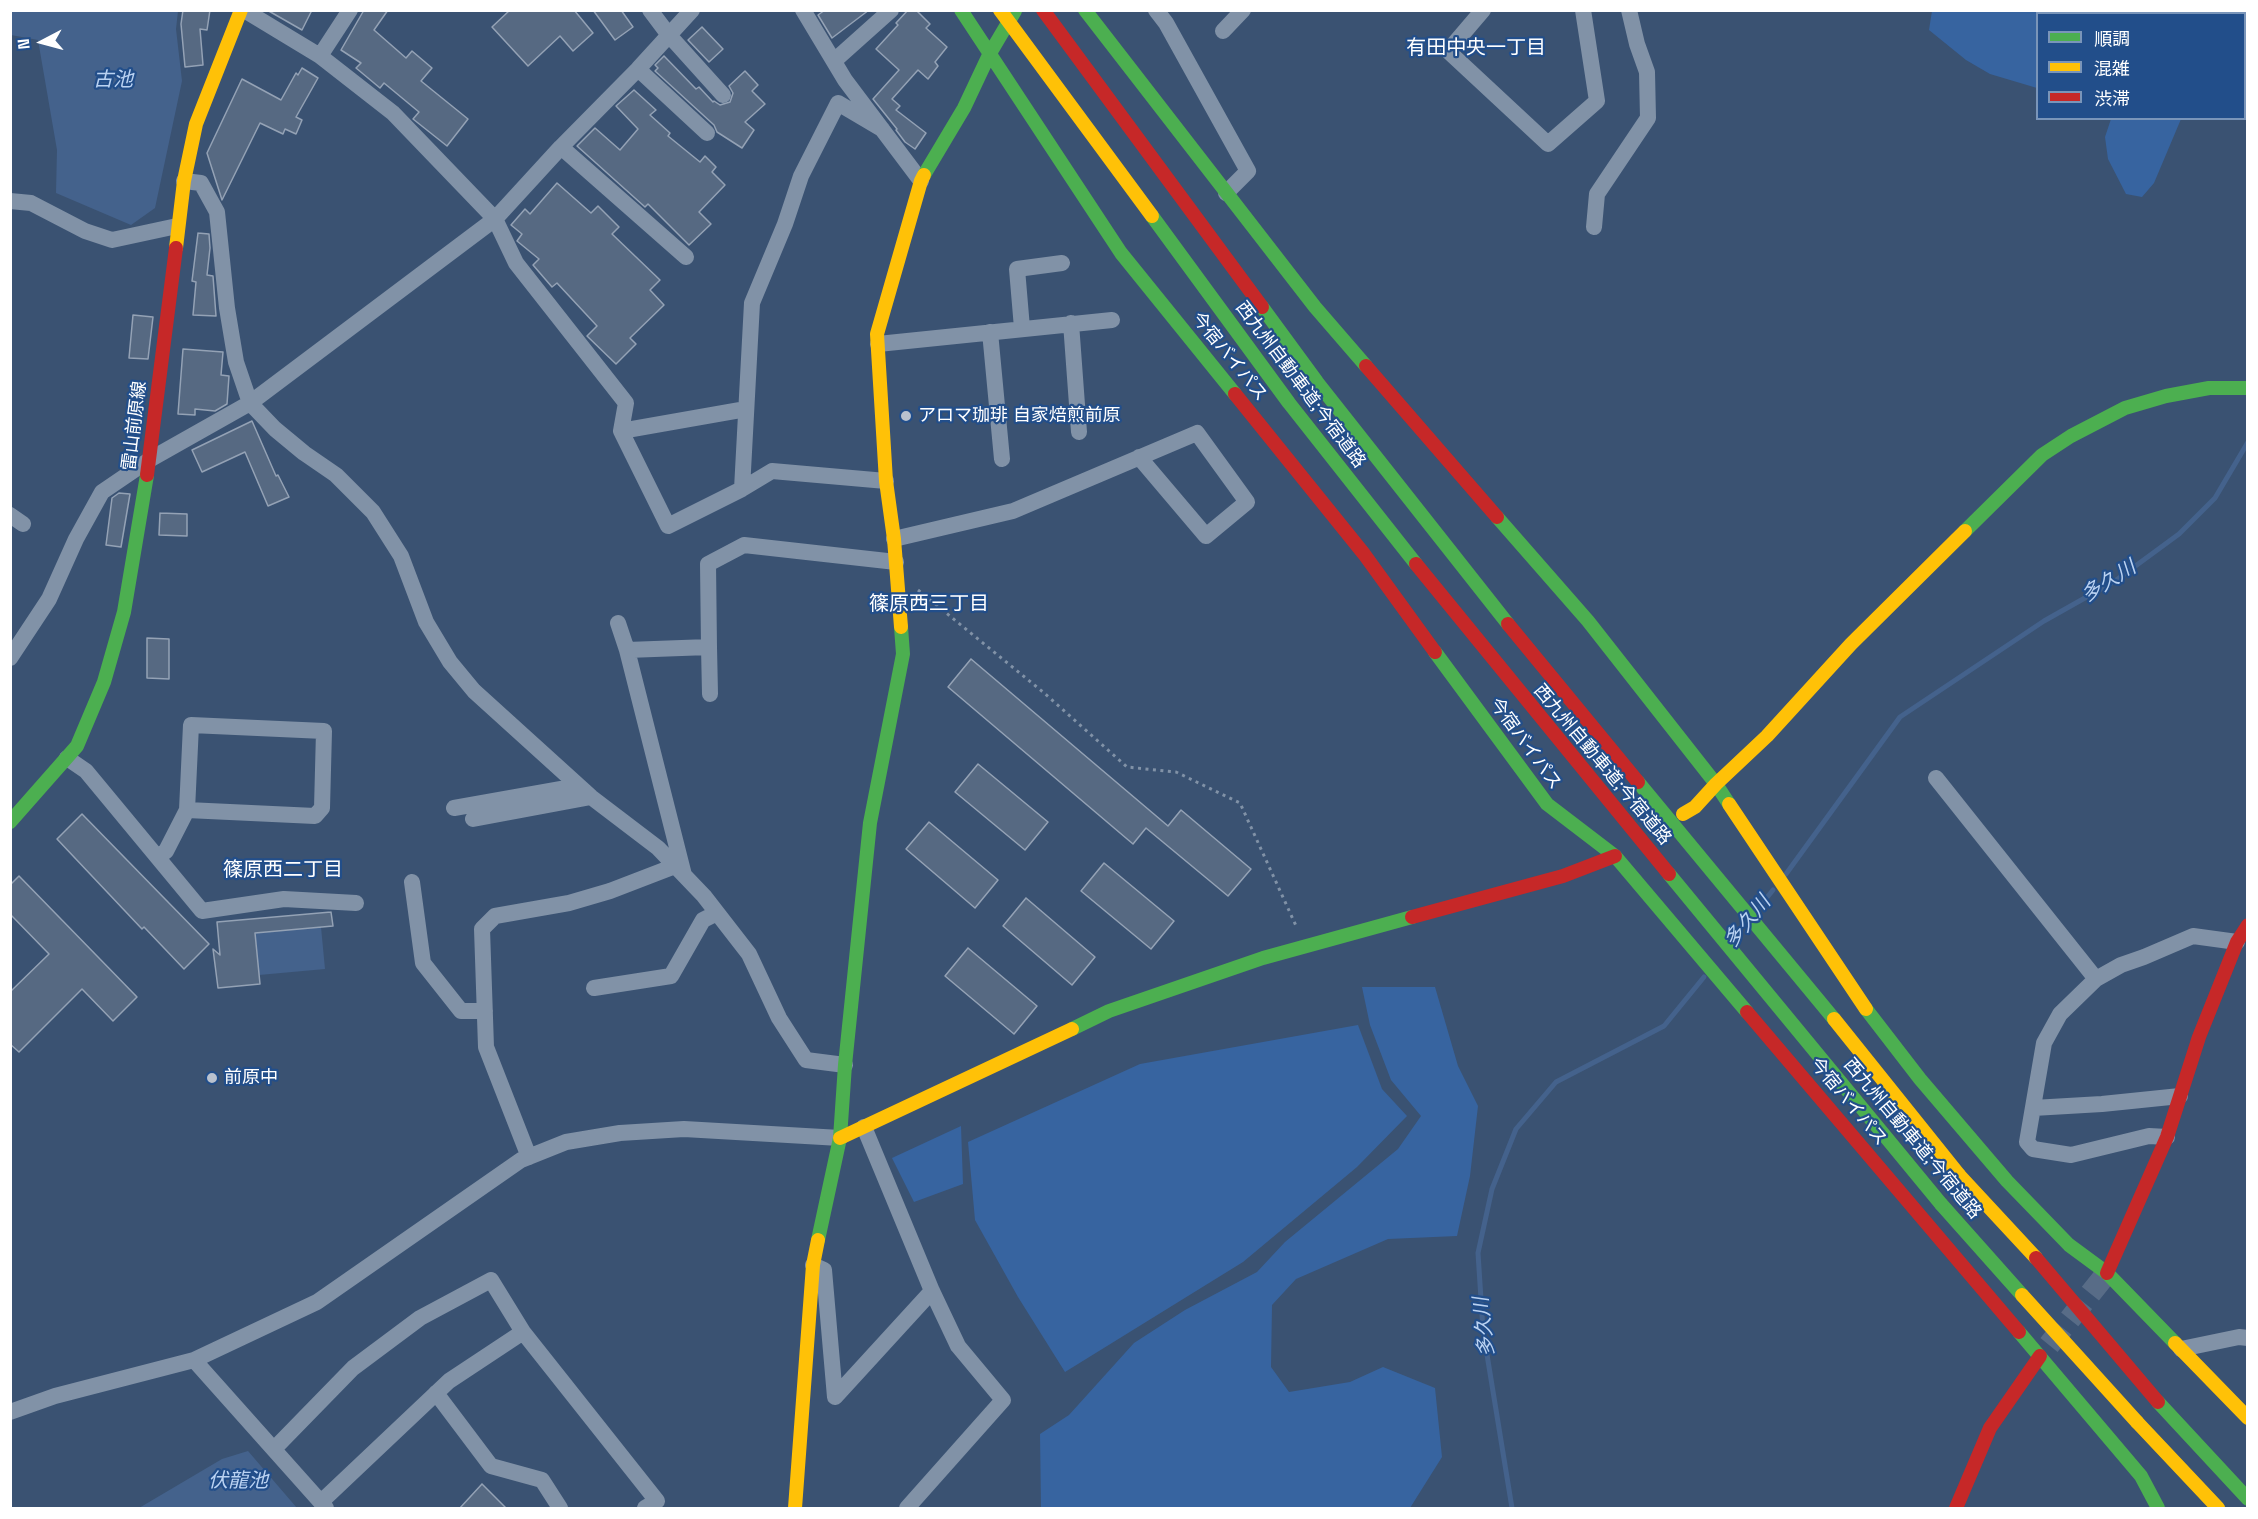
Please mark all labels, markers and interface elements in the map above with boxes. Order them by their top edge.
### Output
north arrow [12,12,72,72]
legend [2036,12,2246,120]
text: 順調 [2094,27,2130,50]
district label: 有田中央一丁目 [1406,37,1546,61]
text: N [13,38,35,50]
text: 混雑 [2094,57,2130,80]
water label: 古池 [93,69,133,93]
text: 渋滞 [2094,87,2130,110]
street label: 西九州自動車道;今宿道路 [1230,298,1370,472]
street label: 今宿バイパス [1187,308,1271,406]
street label: 雷山前原線 [119,380,151,472]
place label: アロマ珈琲 自家焙煎前原 [918,405,1121,427]
marker: アロマ珈琲 自家焙煎前原 [899,409,913,423]
water label: 多久川 [2077,556,2141,608]
district label: 篠原西三丁目 [869,593,989,617]
street label: 西九州自動車道;今宿道路 [1529,680,1675,850]
street label: 今宿バイパス [1485,694,1565,794]
district label: 篠原西二丁目 [223,859,343,883]
water label: 多久川 [1720,891,1776,953]
street label: 今宿バイパス [1805,1054,1891,1150]
street label: 西九州自動車道;今宿道路 [1839,1054,1985,1224]
place label: 前原中 [224,1067,278,1089]
marker: 前原中 [205,1071,219,1085]
water label: 多久川 [1470,1296,1500,1358]
water label: 伏龍池 [208,1470,268,1494]

